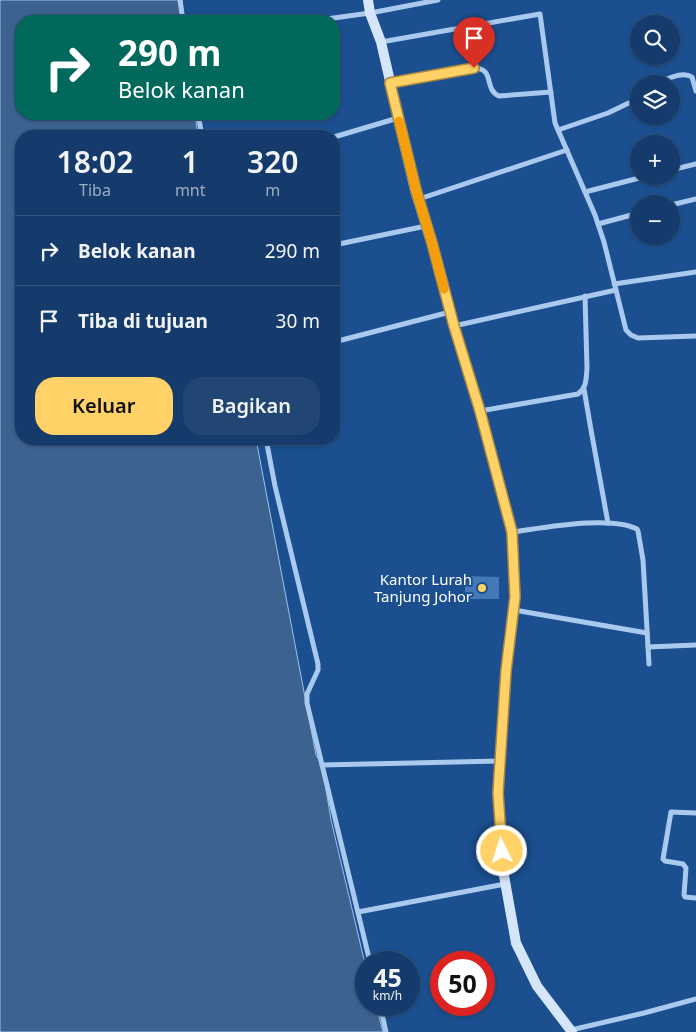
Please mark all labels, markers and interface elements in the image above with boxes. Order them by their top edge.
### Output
map controls [630,15,680,245]
button: search [630,15,680,65]
pin [453,17,495,68]
icon: arrive [460,24,488,52]
text: 290 m [118,29,221,76]
icon: right [35,35,100,100]
text: Belok kanan [118,74,245,104]
button: layers [630,75,680,125]
button: + [630,135,680,185]
text: 18:02 [56,141,133,182]
text: 1 [182,141,199,182]
text: 320 [247,141,298,182]
text: Tiba [79,179,111,201]
text: mnt [175,179,206,201]
text: m [265,179,280,201]
button: − [630,195,680,245]
icon: right [35,237,63,265]
text: Belok kanan [78,238,195,264]
text: 290 m [265,238,320,264]
icon: arrive [35,307,63,335]
text: Tiba di tujuan [78,308,208,334]
text: 30 m [276,308,320,334]
button: Keluar [35,377,173,435]
button: Bagikan [183,377,320,435]
place label: Kantor Lurah Tanjung Johor [374,569,472,606]
marker: Kantor Lurah Tanjung Johor [476,582,488,594]
position arrow [475,824,527,876]
speed limit sign: 50 [430,951,495,1016]
text: 45 [373,960,402,994]
text: km/h [373,987,402,1004]

